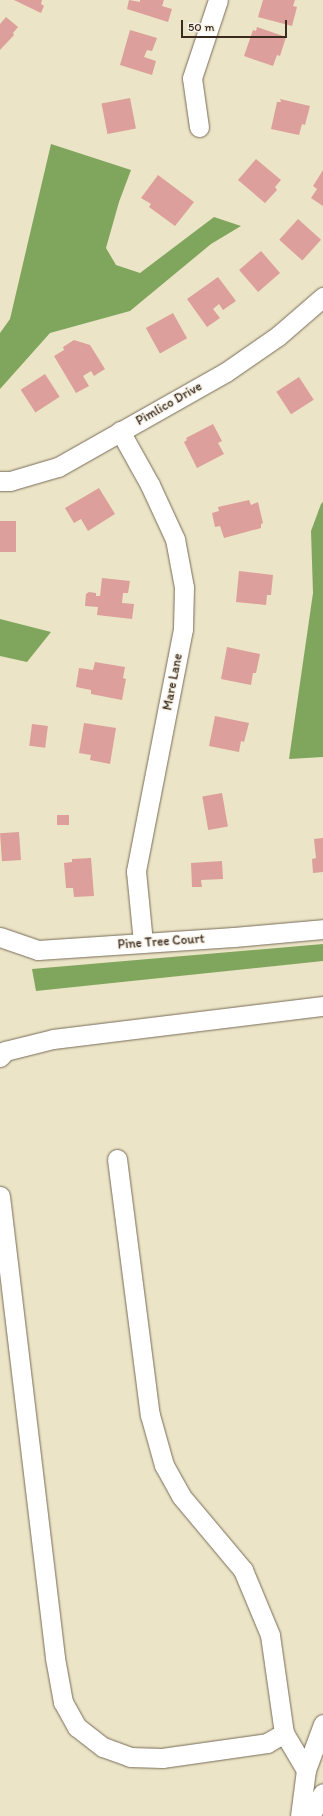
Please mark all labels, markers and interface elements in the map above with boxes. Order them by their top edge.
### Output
scale bar [183,12,289,38]
text: 50 m [188,20,214,34]
street label: Pimlico Drive [133,379,205,429]
street label: Mare Lane [160,652,186,712]
street label: Pine Tree Court [117,931,205,953]

